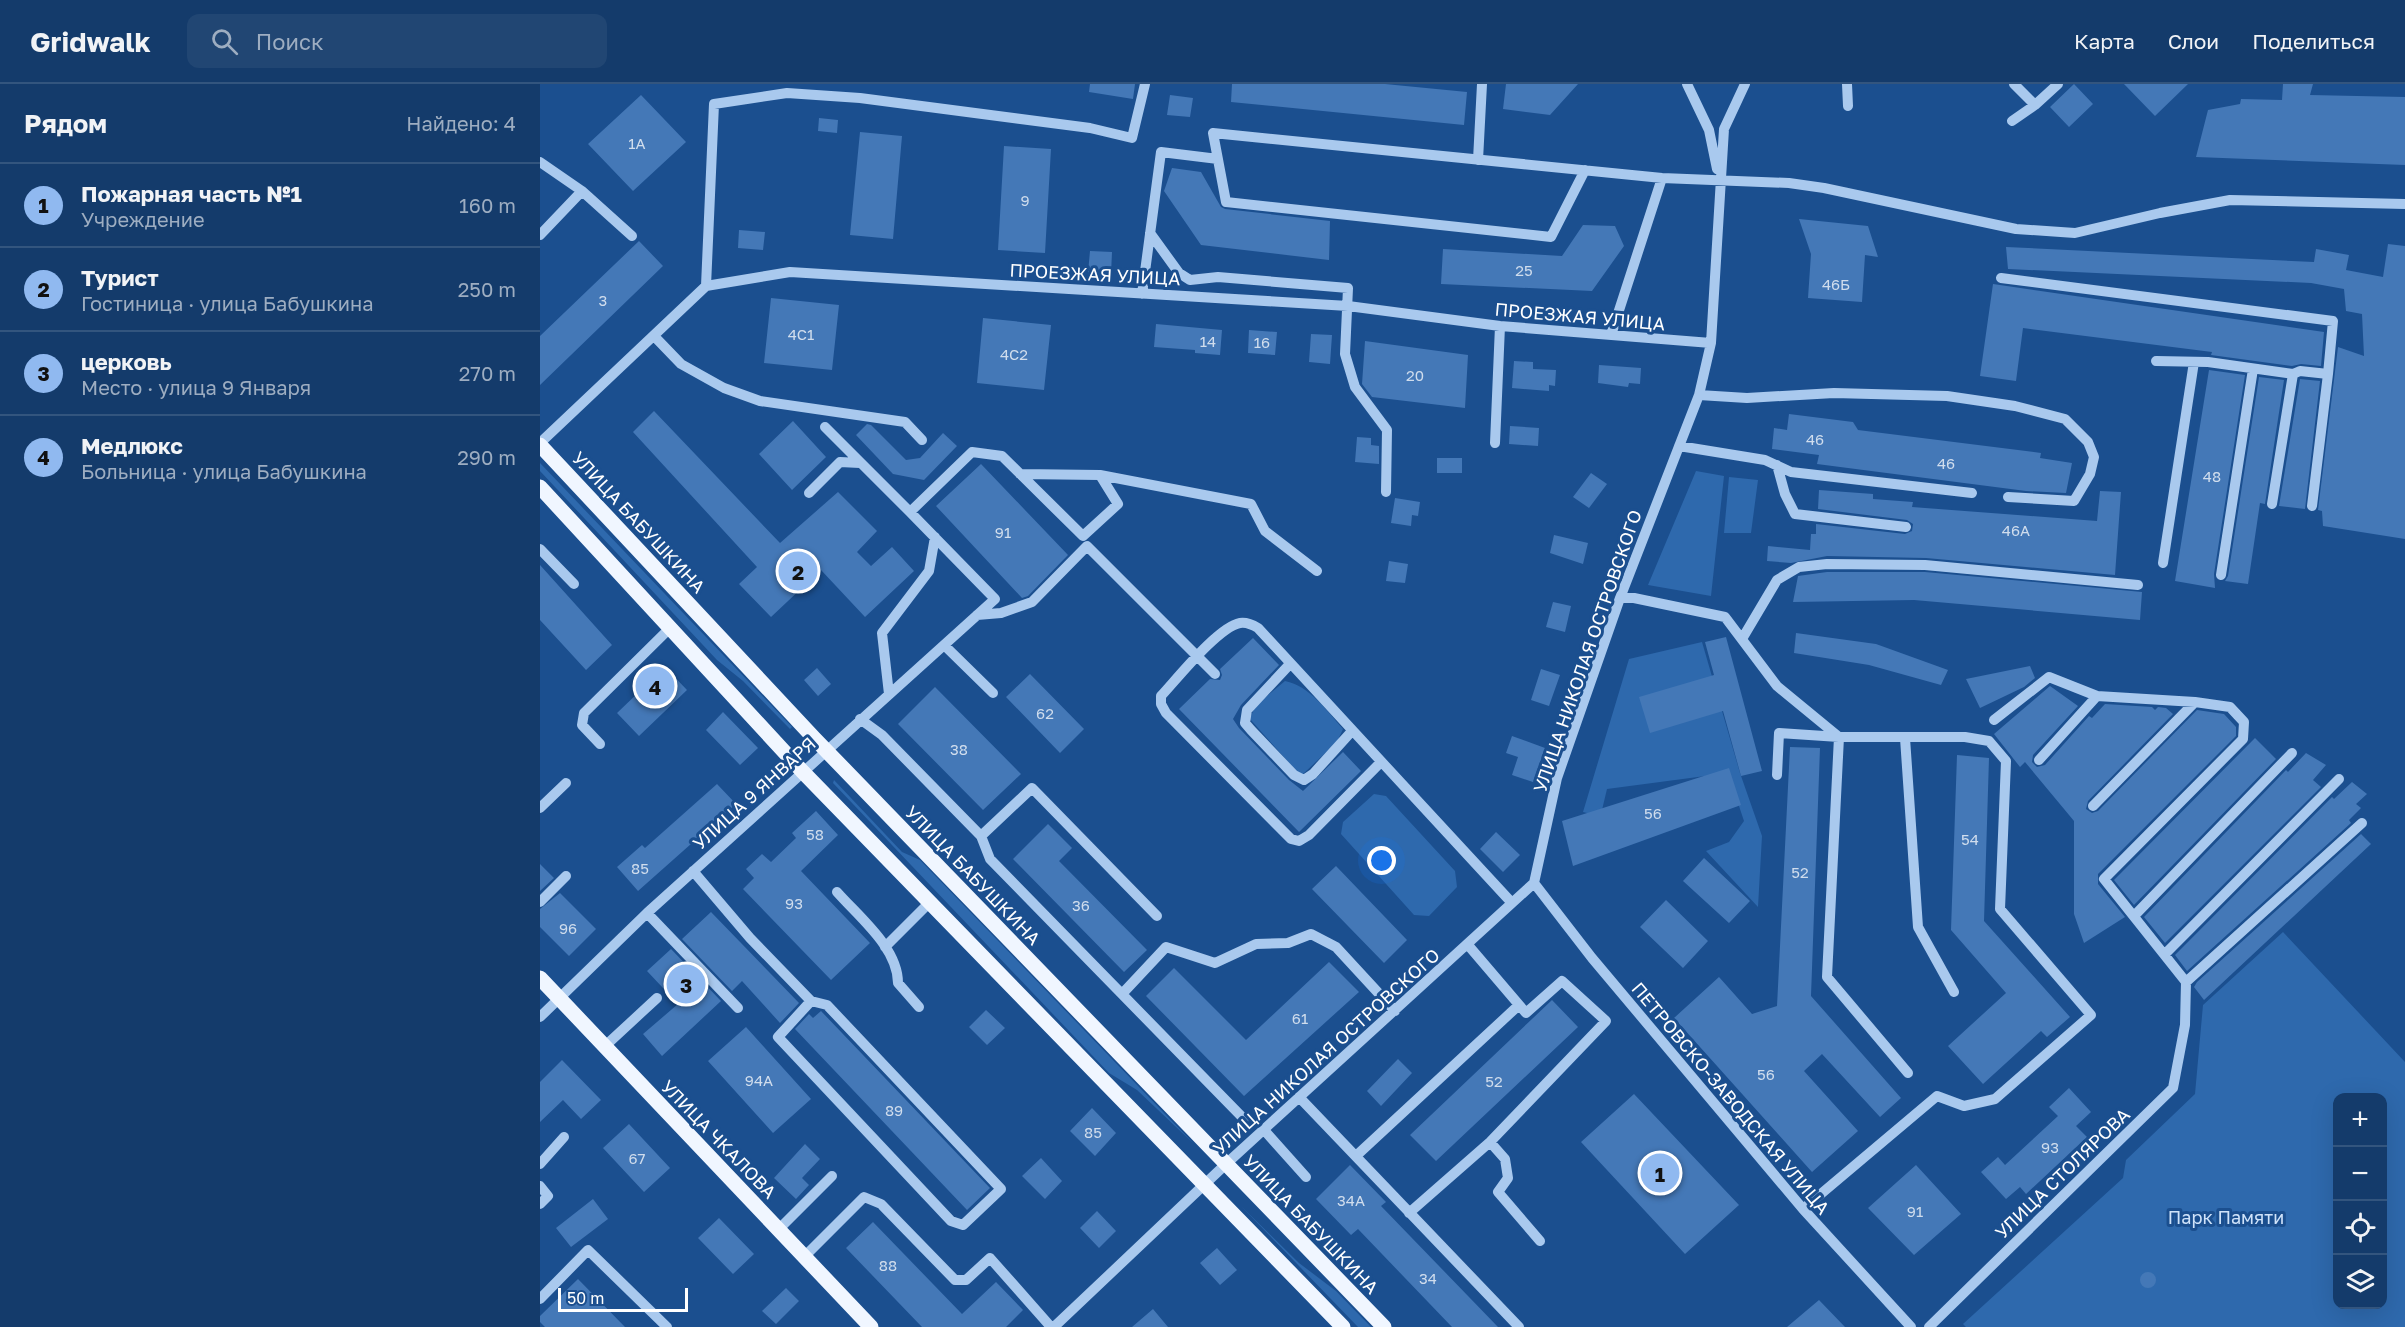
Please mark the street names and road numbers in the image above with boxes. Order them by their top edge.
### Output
street label: ПРОЕЗЖАЯ УЛИЦА [1009,259,1181,289]
street label: ПРОЕЗЖАЯ УЛИЦА [1494,298,1666,334]
street label: УЛИЦА БАБУШКИНА [568,447,710,597]
street label: УЛИЦА НИКОЛАЯ ОСТРОВСКОГО [1528,507,1646,795]
street label: УЛИЦА 9 ЯНВАРЯ [688,732,820,854]
street label: УЛИЦА БАБУШКИНА [901,801,1045,949]
street label: УЛИЦА НИКОЛАЯ ОСТРОВСКОГО [1208,943,1444,1159]
street label: ПЕТРОВСКО-ЗАВОДСКАЯ УЛИЦА [1627,977,1835,1219]
street label: УЛИЦА ЧКАЛОВА [657,1075,781,1203]
street label: УЛИЦА СТОЛЯРОВА [1990,1103,2134,1243]
street label: УЛИЦА БАБУШКИНА [1239,1150,1383,1298]

